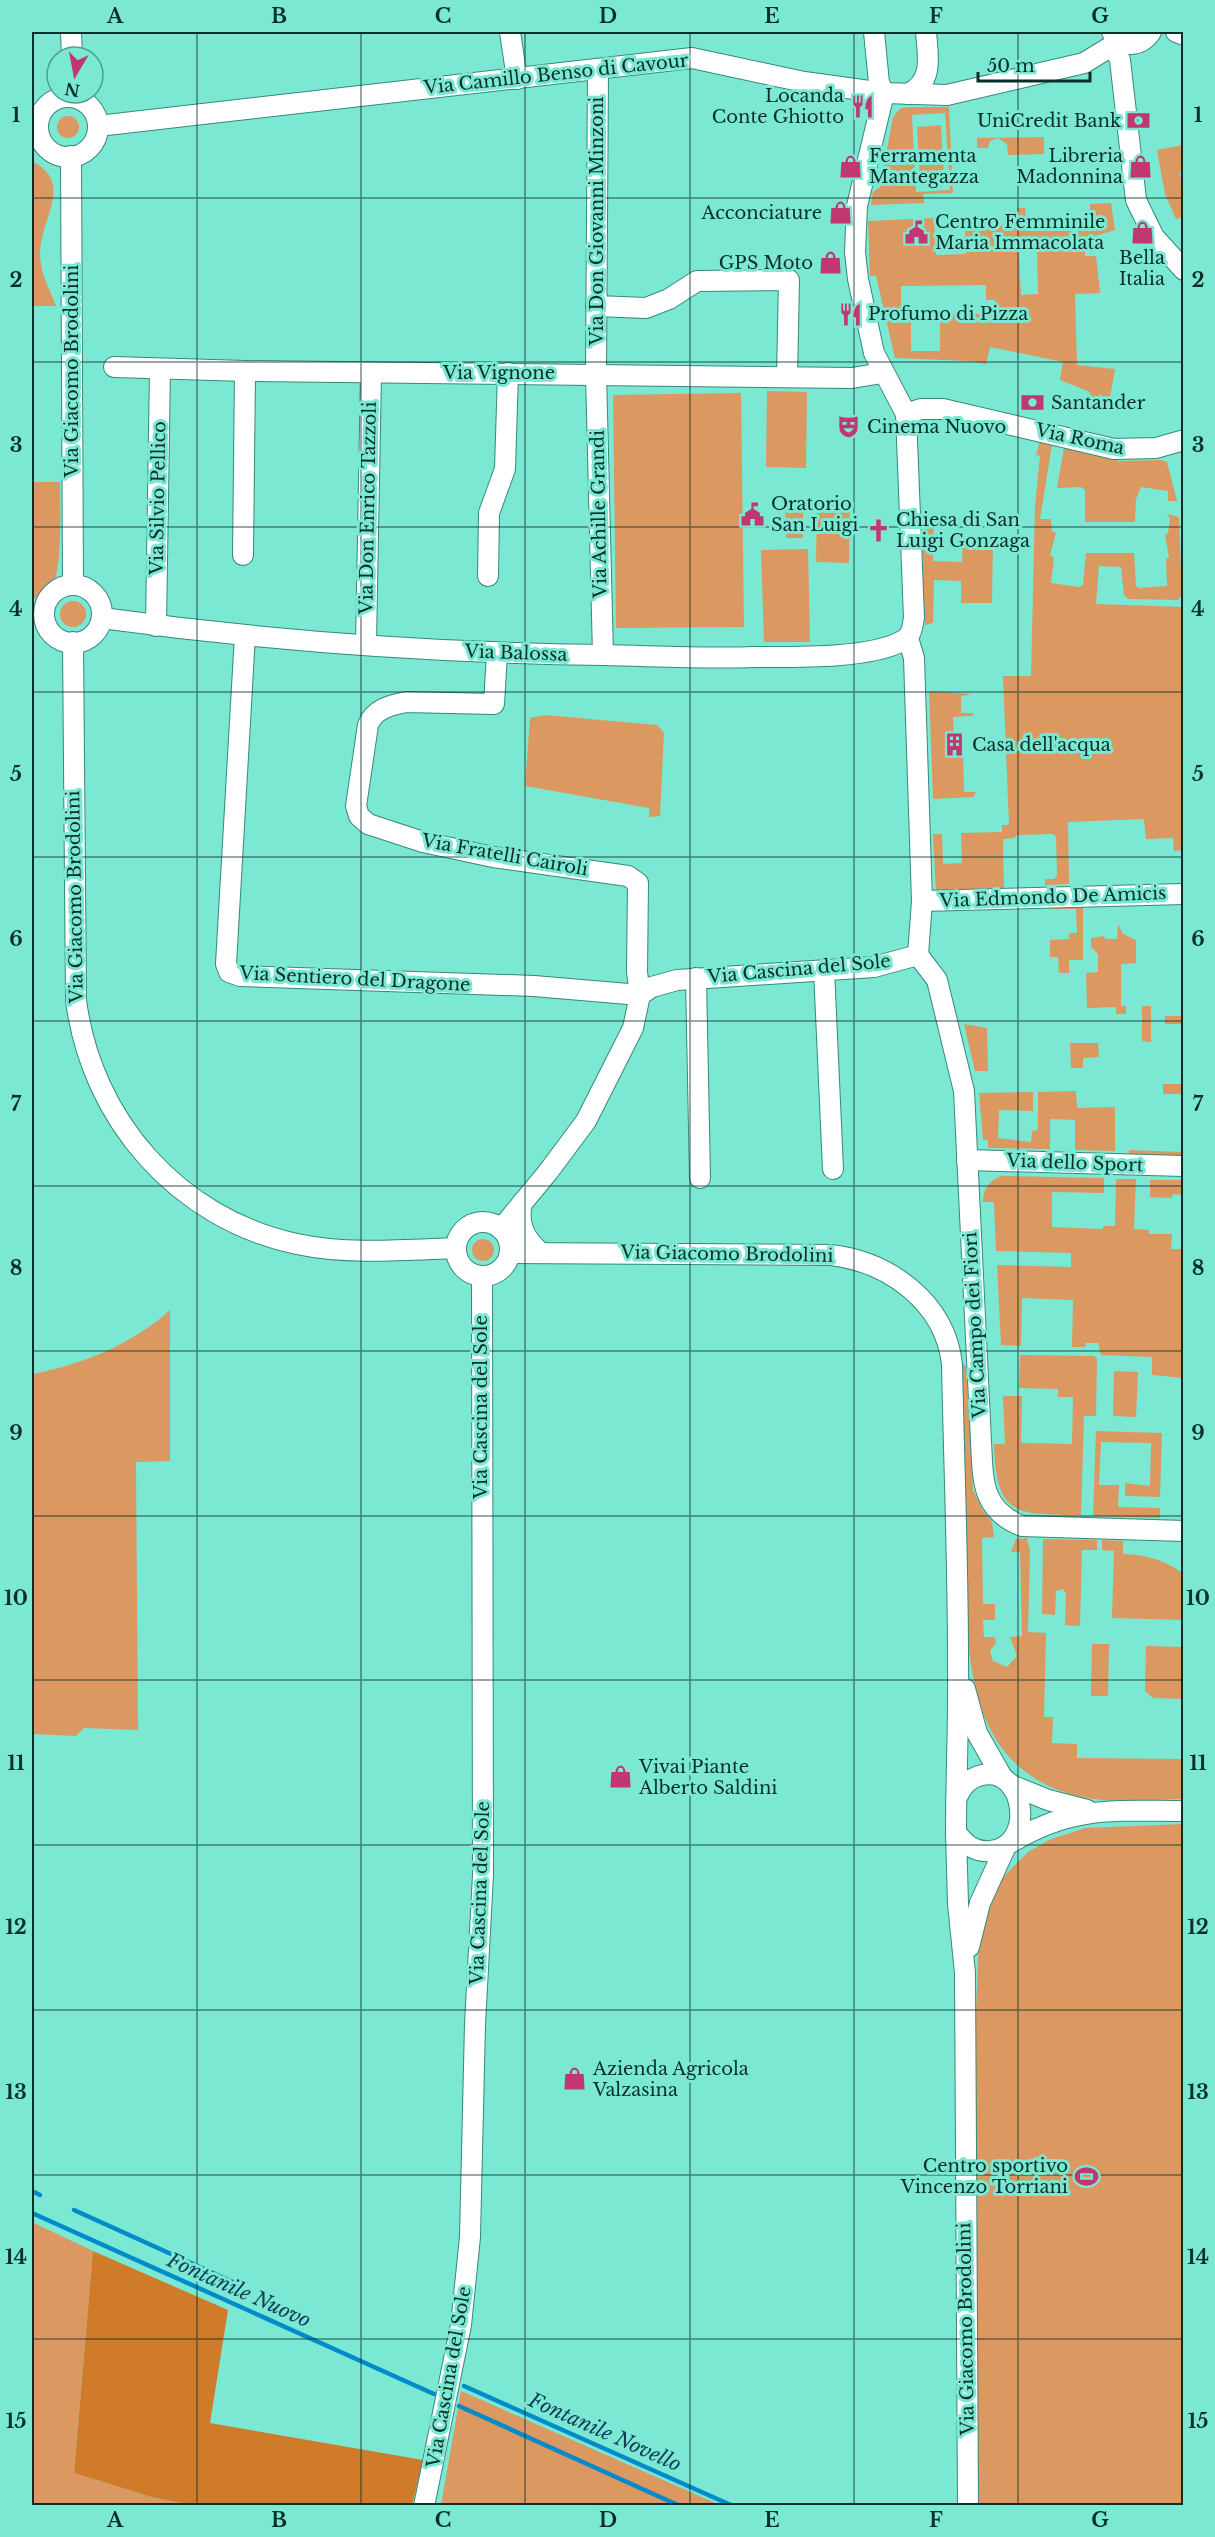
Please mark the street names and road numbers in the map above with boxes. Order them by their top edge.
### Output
street label: Via Camillo Benso di Cavour [422,49,690,99]
street label: Via Don Giovanni Minzoni [586,97,608,346]
street label: Via Giacomo Brodolini [61,265,83,478]
street label: Via Vignone [442,362,555,384]
street label: Via Don Enrico Tazzoli [355,401,381,616]
street label: Via Roma [1033,419,1126,459]
street label: Via Silvio Pellico [146,421,170,576]
street label: Via Achille Grandi [587,430,611,599]
street label: Via Balossa [463,640,568,666]
street label: Via Giacomo Brodolini [62,790,88,1005]
street label: Via Fratelli Cairoli [419,829,590,880]
street label: Via Edmondo De Amicis [938,882,1167,912]
street label: Via Cascina del Sole [706,950,891,988]
street label: Via Sentiero del Dragone [238,962,471,996]
street label: Via dello Sport [1005,1150,1144,1176]
street label: Via Campo dei Fiori [959,1231,991,1420]
street label: Via Giacomo Brodolini [619,1241,834,1267]
street label: Via Cascina del Sole [470,1315,492,1500]
street label: Via Cascina del Sole [466,1801,494,1986]
street label: Via Giacomo Brodolini [953,2222,979,2437]
street label: Via Cascina del Sole [422,2285,476,2470]

